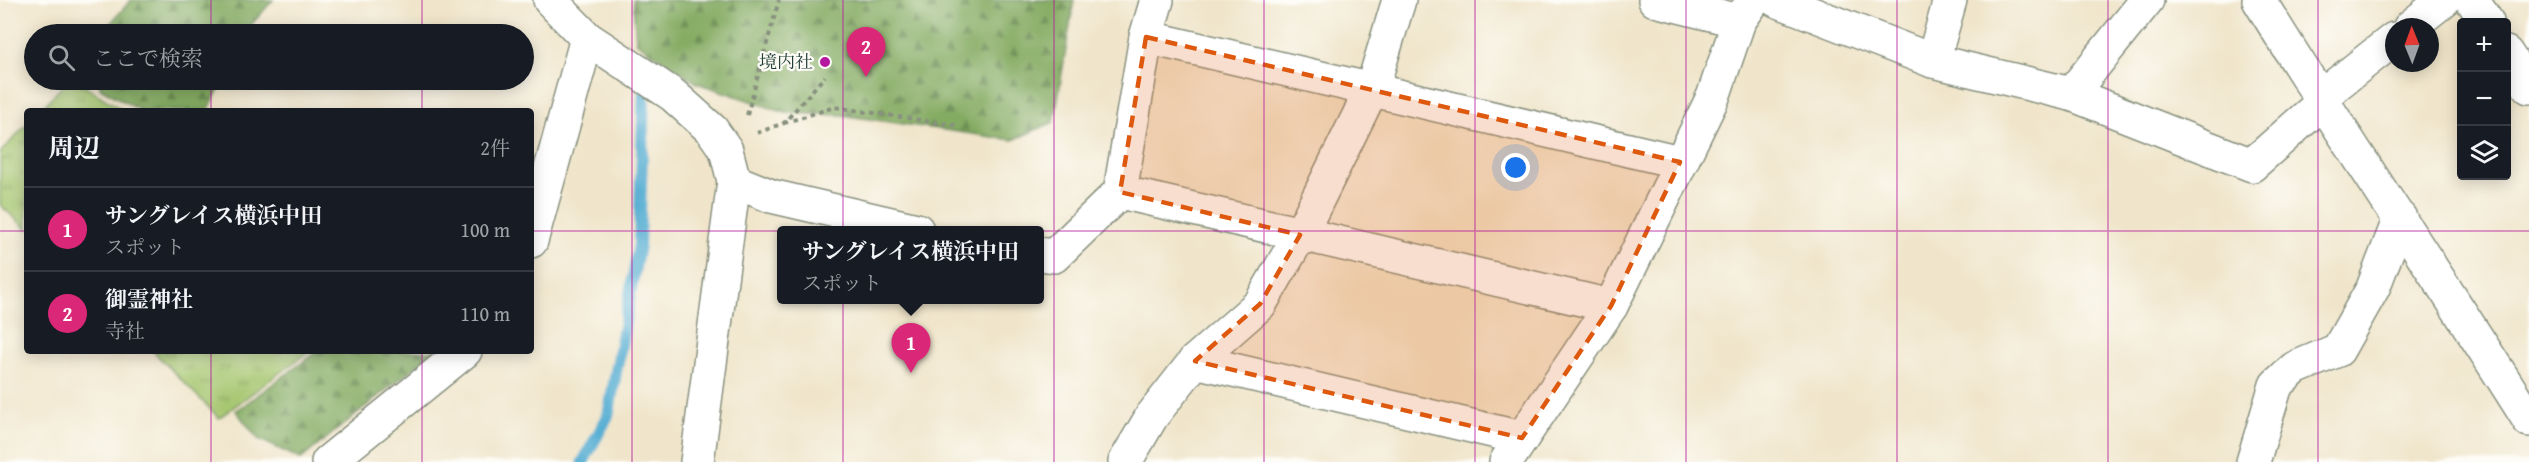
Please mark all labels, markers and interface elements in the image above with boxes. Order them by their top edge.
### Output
north arrow [2385,18,2439,72]
map controls [2457,18,2511,180]
button: + [2457,18,2511,72]
search box [24,24,534,90]
pin: 2 [846,28,886,77]
icon: search [45,41,78,74]
text: ここで検索 [93,42,203,74]
place label: 境内社 [759,48,813,75]
marker: 境内社 [818,55,832,69]
button: − [2457,72,2511,126]
button: layers [2457,126,2511,180]
text: 周辺 [48,128,100,167]
text: 2件 [480,133,510,162]
your location [1501,153,1530,182]
text: サングレイス横浜中田 [105,199,322,231]
text: 1 [62,215,73,244]
text: 100 m [460,215,510,244]
popup [777,226,1044,304]
text: スポット [105,232,185,261]
text: サングレイス横浜中田 [802,235,1019,267]
text: スポット [802,268,882,297]
text: 御霊神社 [105,283,193,315]
text: 2 [62,299,73,328]
text: 110 m [460,299,510,328]
text: 寺社 [105,316,145,345]
pin: 1 [892,324,930,373]

